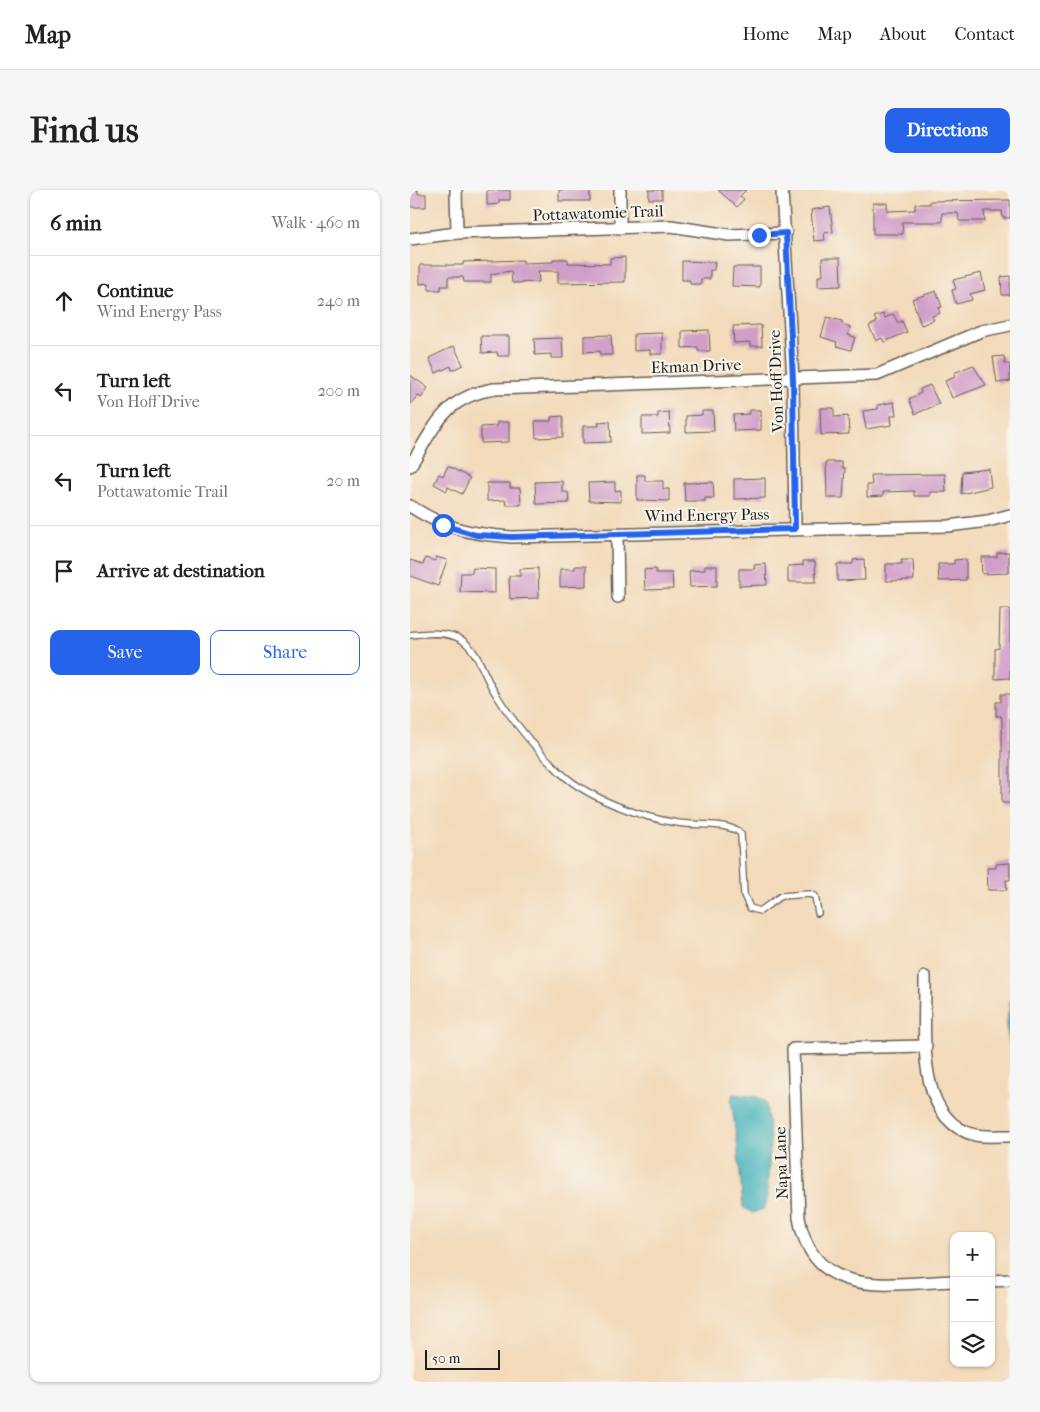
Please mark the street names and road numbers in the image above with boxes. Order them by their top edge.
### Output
street label: Pottawatomie Trail [532,201,664,225]
street label: Von Hoff Drive [765,329,787,434]
street label: Ekman Drive [650,355,742,377]
street label: Wind Energy Pass [644,504,770,526]
street label: Napa Lane [770,1126,792,1200]

